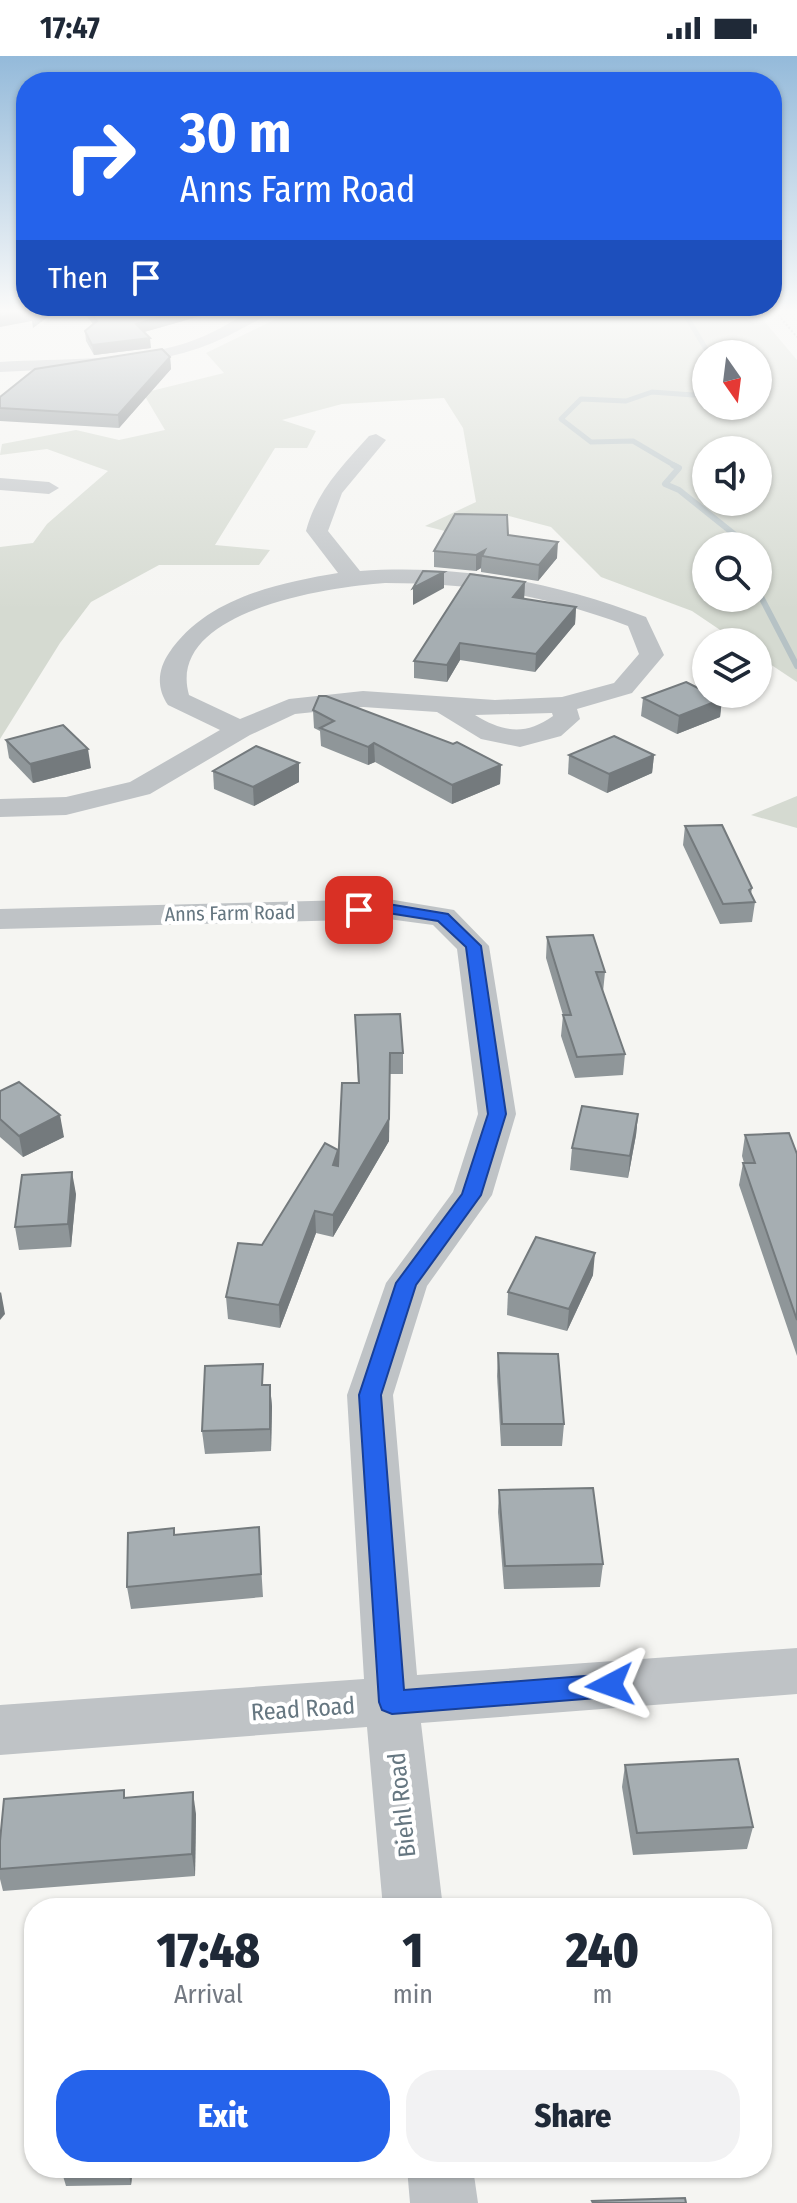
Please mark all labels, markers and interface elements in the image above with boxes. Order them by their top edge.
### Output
text: 17:47 [40,10,100,46]
text: 30 m [180,100,291,167]
icon: right [48,104,152,208]
text: Anns Farm Road [180,168,415,212]
icon: arrive [124,256,168,300]
text: Then [48,260,108,296]
north arrow [692,340,772,420]
map controls [692,340,772,708]
button: sound [692,436,772,516]
button: search [692,532,772,612]
button: layers [692,628,772,708]
pin [325,876,393,944]
icon: arrive [337,888,381,932]
street label: Anns Farm Road [164,900,296,926]
position arrow [568,1643,652,1727]
street label: Read Road [250,1691,356,1727]
street label: Biehl Road [383,1751,421,1859]
text: 17:48 [157,1922,260,1980]
text: 1 [403,1922,423,1980]
text: 240 [566,1922,639,1980]
text: Arrival [174,1979,243,2010]
text: min [393,1979,433,2010]
text: m [593,1979,613,2010]
button: Exit [56,2070,390,2162]
button: Share [406,2070,740,2162]

